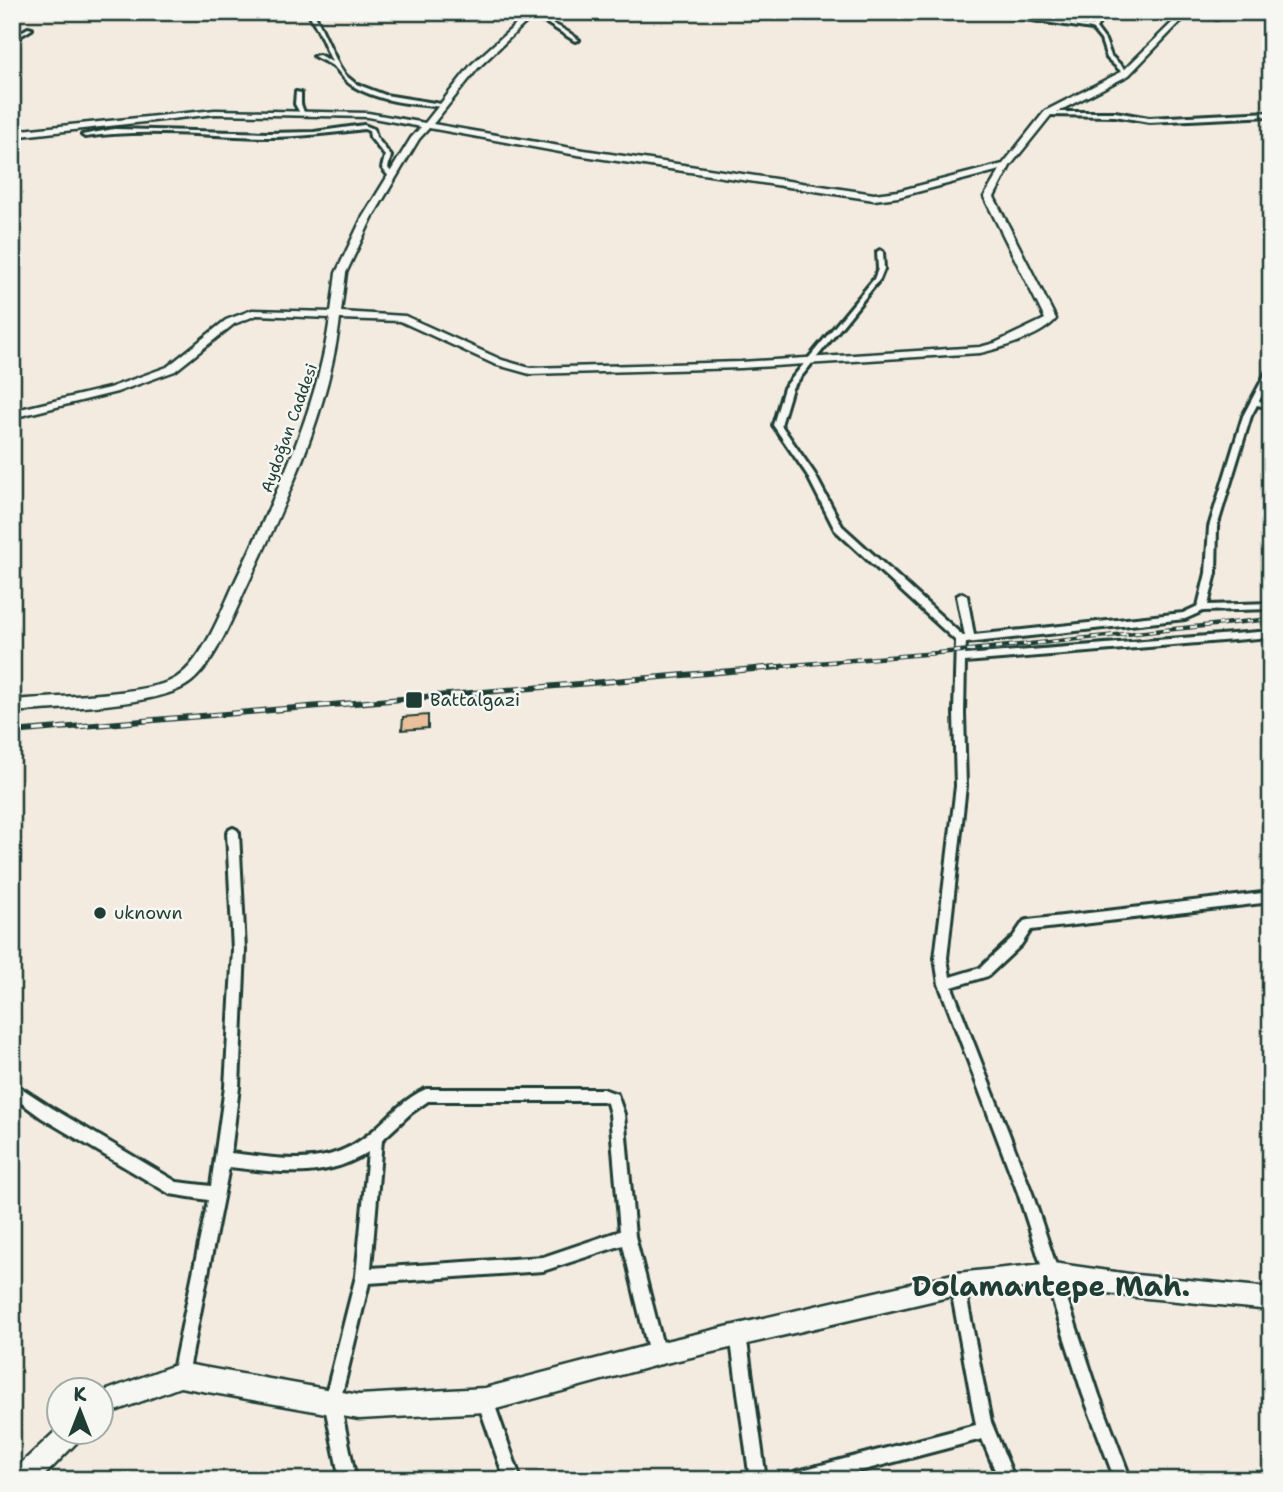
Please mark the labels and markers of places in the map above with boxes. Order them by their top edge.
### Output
place label: Battalgazi [430,688,520,712]
marker: Battalgazi [404,690,424,710]
place label: uknown [114,901,182,925]
marker: uknown [92,905,108,921]

